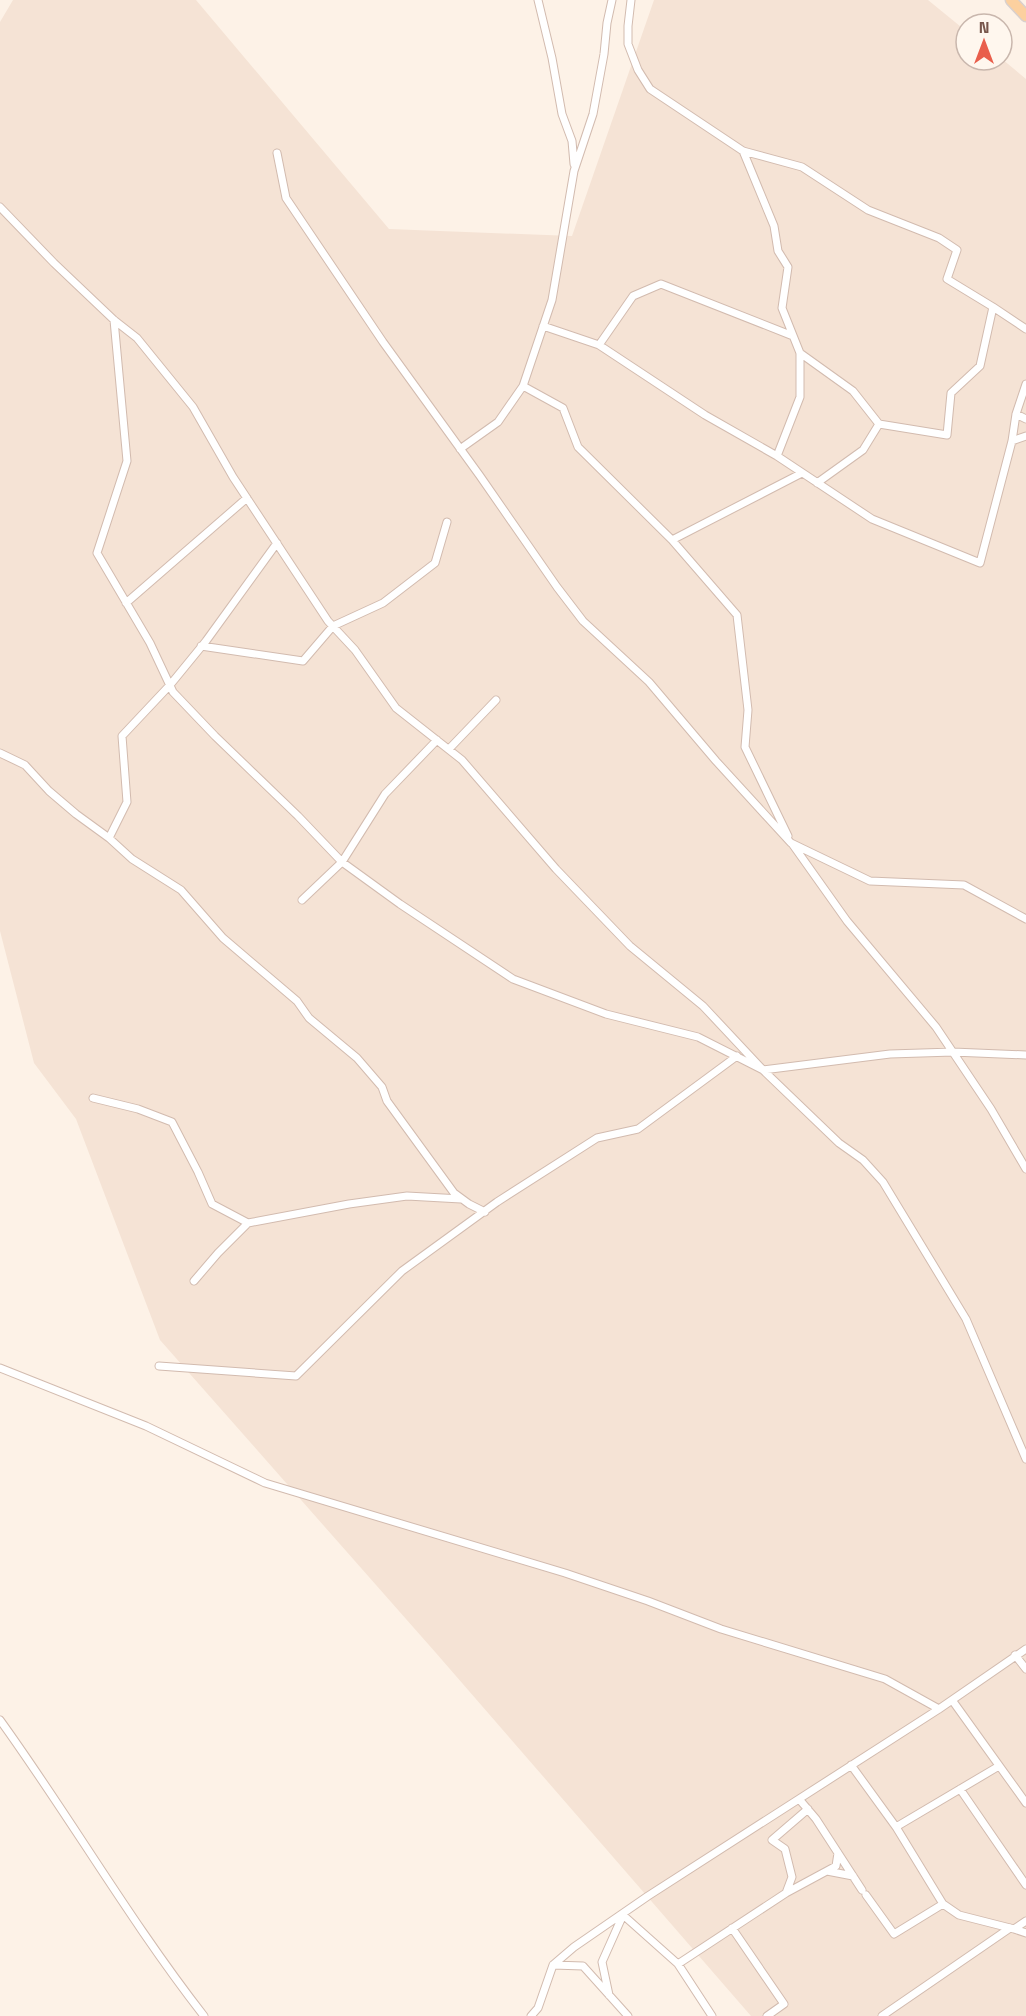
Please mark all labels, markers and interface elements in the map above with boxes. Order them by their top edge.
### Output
north arrow [954,12,1014,72]
text: N [979,17,989,38]

